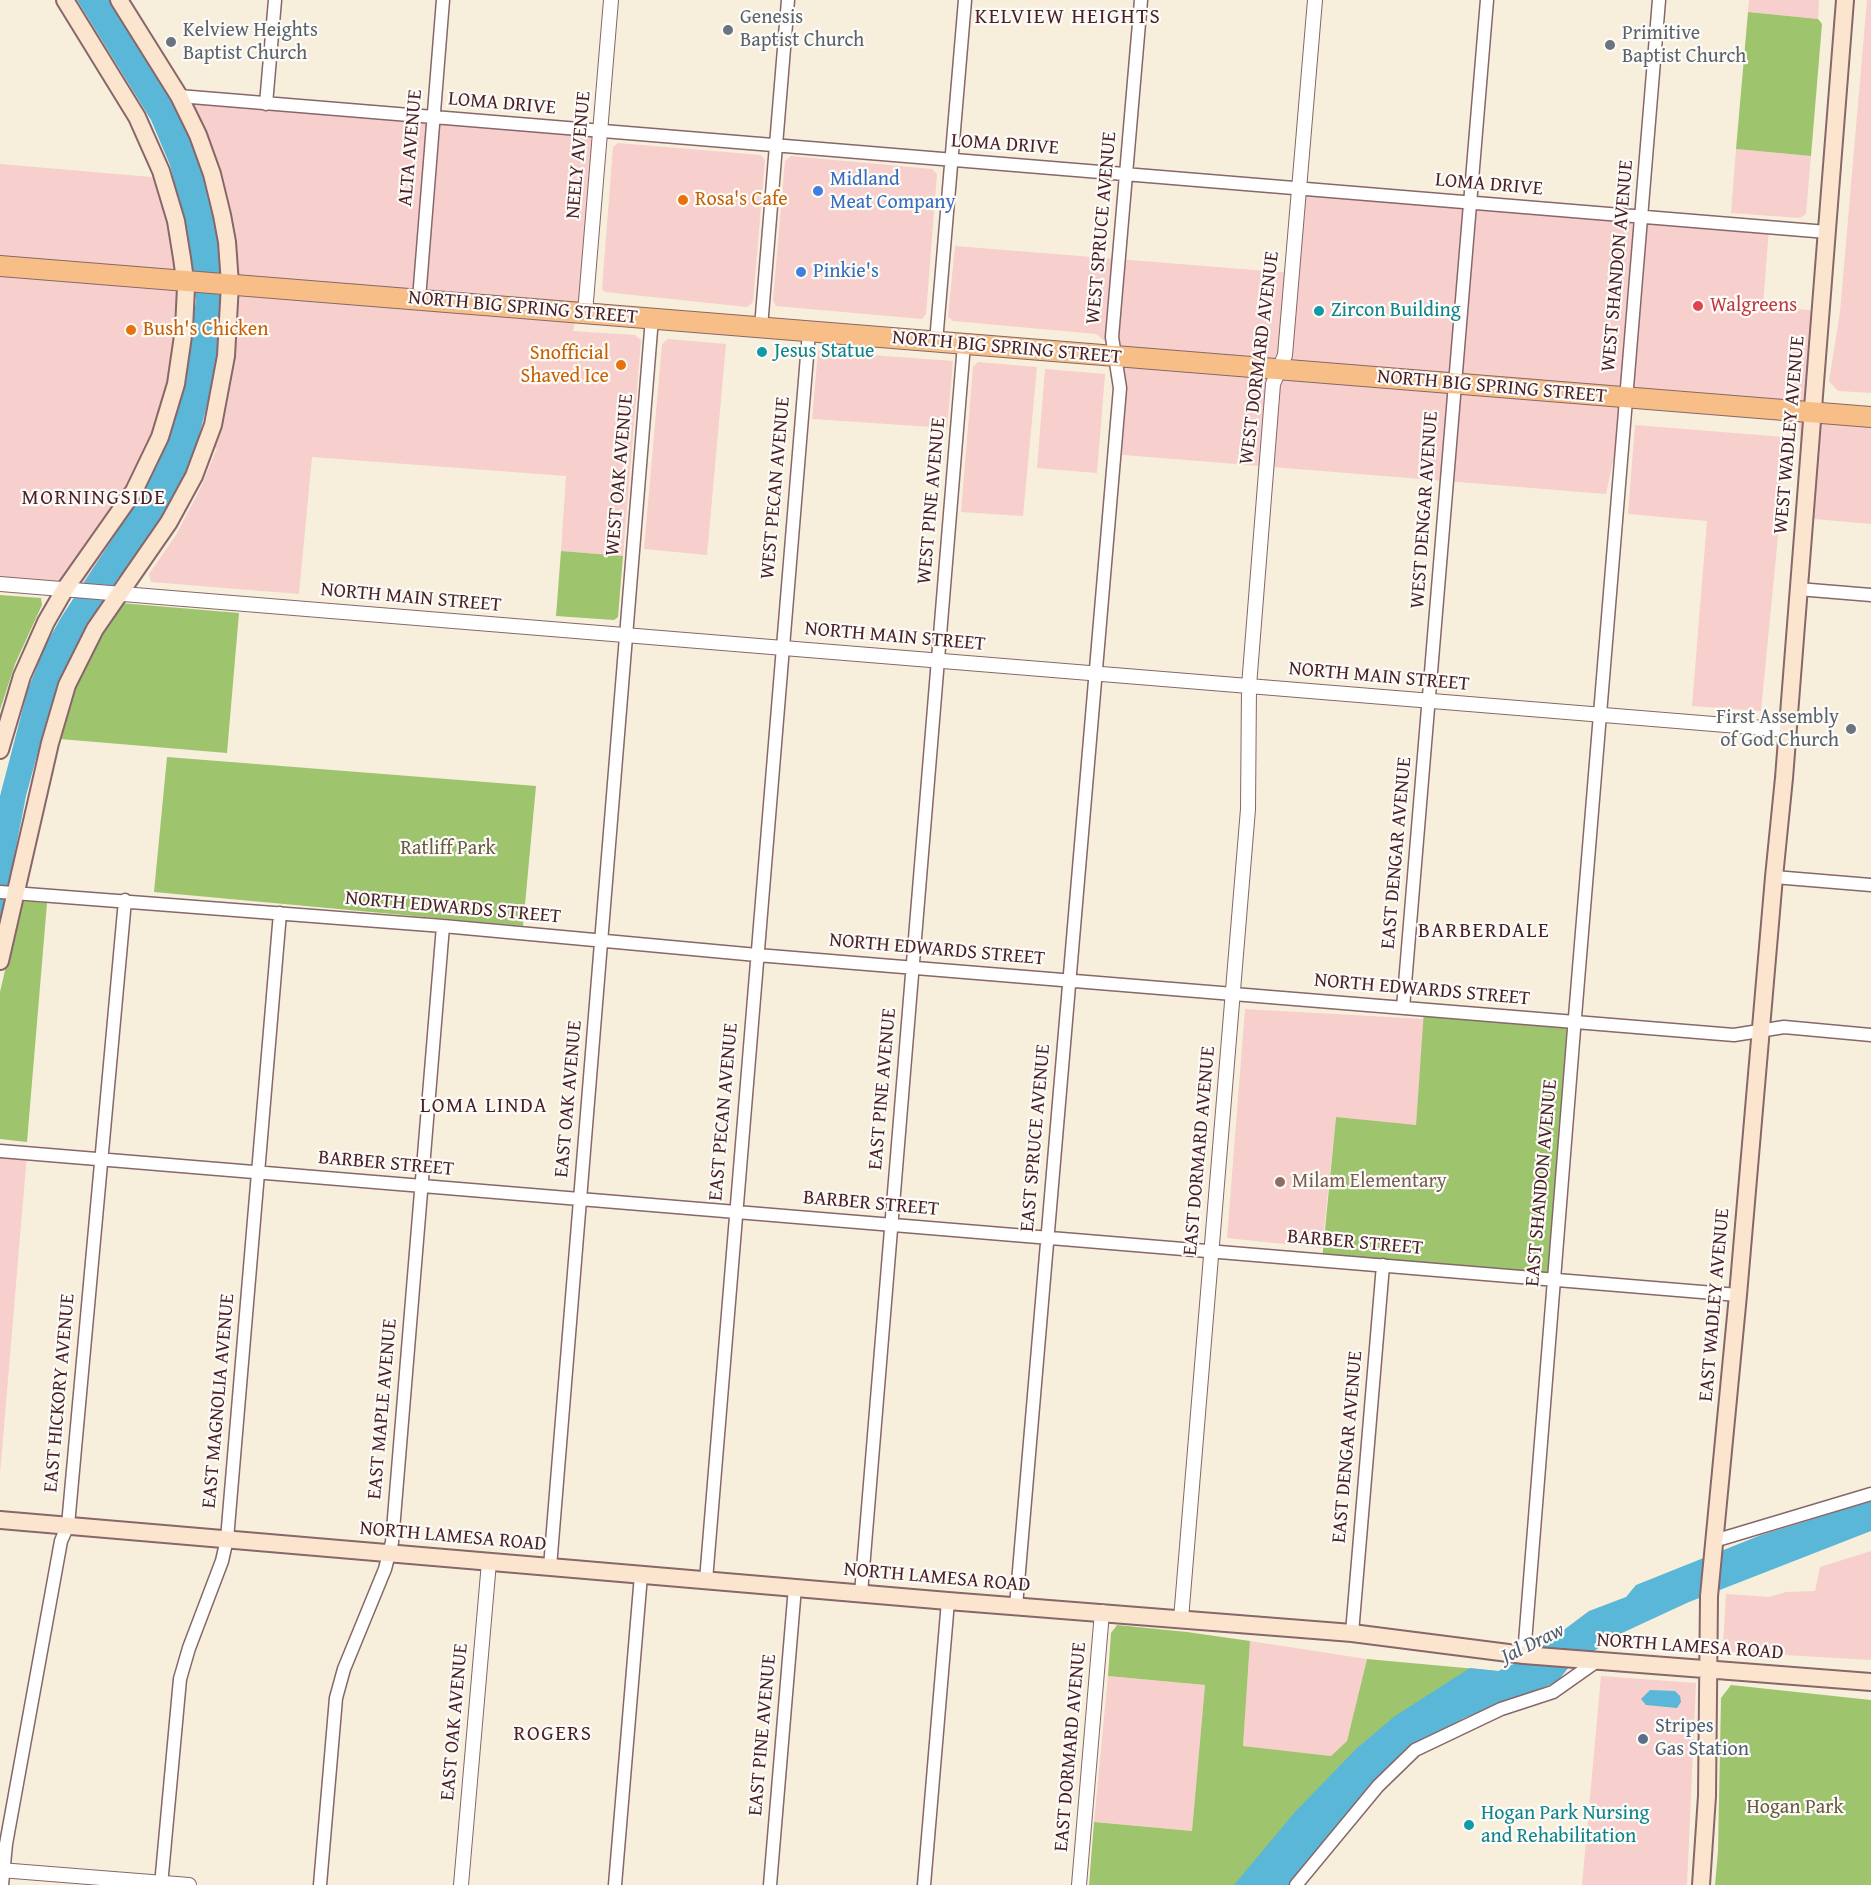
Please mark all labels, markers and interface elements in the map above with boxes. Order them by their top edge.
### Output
district label: KELVIEW HEIGHTS [975,5,1161,31]
place label: Genesis Baptist Church [740,6,864,53]
place label: Kelview Heights Baptist Church [183,19,318,66]
place label: Primitive Baptist Church [1622,22,1746,69]
marker: Genesis Baptist Church [721,23,735,37]
marker: Kelview Heights Baptist Church [164,35,178,49]
marker: Primitive Baptist Church [1603,38,1617,52]
street label: LOMA DRIVE [447,87,557,121]
street label: ALTA AVENUE [394,89,428,207]
street label: NEELY AVENUE [561,90,597,220]
street label: LOMA DRIVE [950,129,1060,161]
street label: WEST SPRUCE AVENUE [1082,131,1122,325]
street label: WEST SHANDON AVENUE [1597,159,1639,373]
place label: Midland Meat Company [830,168,956,215]
street label: LOMA DRIVE [1434,168,1544,202]
marker: Midland Meat Company [811,184,825,198]
place label: Rosa's Cafe [695,188,788,212]
marker: Rosa's Cafe [676,193,690,207]
street label: WEST DORMARD AVENUE [1235,250,1285,466]
place label: Pinkie's [813,260,879,284]
marker: Pinkie's [794,265,808,279]
street label: NORTH BIG SPRING STREET [407,286,639,330]
place label: Walgreens [1710,294,1797,318]
place label: Zircon Building [1331,299,1461,323]
marker: Walgreens [1691,299,1705,313]
marker: Zircon Building [1312,304,1326,318]
place label: Bush's Chicken [143,318,268,342]
marker: Bush's Chicken [124,323,138,337]
street label: NORTH BIG SPRING STREET [891,326,1123,370]
street label: WEST WADLEY AVENUE [1769,335,1811,535]
place label: Jesus Statue [774,340,874,364]
place label: Snofficial Shaved Ice [521,342,609,389]
marker: Jesus Statue [755,345,769,359]
marker: Snofficial Shaved Ice [614,358,628,372]
street label: NORTH BIG SPRING STREET [1376,365,1608,409]
street label: WEST OAK AVENUE [601,393,639,557]
street label: WEST PECAN AVENUE [756,396,796,580]
street label: WEST DENGAR AVENUE [1406,410,1444,610]
street label: WEST PINE AVENUE [913,417,951,585]
district label: MORNINGSIDE [22,486,166,512]
street label: NORTH MAIN STREET [320,578,502,618]
street label: NORTH MAIN STREET [804,617,986,657]
street label: NORTH MAIN STREET [1288,657,1470,697]
place label: First Assembly of God Church [1716,706,1839,753]
marker: First Assembly of God Church [1844,722,1858,736]
street label: EAST DENGAR AVENUE [1377,756,1417,950]
park label: Ratliff Park [400,837,496,861]
street label: NORTH EDWARDS STREET [344,887,562,929]
district label: BARBERDALE [1418,919,1550,945]
street label: NORTH EDWARDS STREET [828,929,1046,971]
street label: NORTH EDWARDS STREET [1313,969,1531,1011]
street label: EAST PINE AVENUE [864,1007,902,1171]
street label: EAST OAK AVENUE [550,1019,588,1179]
street label: EAST PECAN AVENUE [704,1022,744,1202]
street label: EAST SPRUCE AVENUE [1016,1043,1056,1233]
street label: EAST DORMARD AVENUE [1179,1045,1221,1257]
street label: EAST SHANDON AVENUE [1521,1078,1563,1288]
district label: LOMA LINDA [420,1094,548,1120]
street label: BARBER STREET [317,1146,455,1182]
place label: Milam Elementary [1292,1170,1447,1194]
marker: Milam Elementary [1273,1175,1287,1189]
street label: BARBER STREET [802,1186,940,1222]
street label: EAST WADLEY AVENUE [1695,1207,1735,1403]
street label: BARBER STREET [1286,1225,1424,1261]
street label: EAST HICKORY AVENUE [39,1293,81,1493]
street label: EAST MAGNOLIA AVENUE [198,1293,240,1509]
street label: EAST MAPLE AVENUE [363,1318,403,1500]
street label: EAST DENGAR AVENUE [1328,1350,1368,1544]
street label: NORTH LAMESA ROAD [359,1517,547,1557]
street label: NORTH LAMESA ROAD [843,1558,1031,1598]
water label: Jal Draw [1497,1618,1569,1670]
street label: NORTH LAMESA ROAD [1596,1628,1784,1666]
street label: EAST DORMARD AVENUE [1050,1641,1092,1853]
street label: EAST OAK AVENUE [436,1642,474,1802]
street label: EAST PINE AVENUE [744,1653,782,1817]
place label: Stripes Gas Station [1655,1715,1749,1762]
district label: ROGERS [513,1722,593,1748]
marker: Stripes Gas Station [1636,1732,1650,1746]
park label: Hogan Park [1746,1796,1844,1820]
place label: Hogan Park Nursing and Rehabilitation [1481,1802,1649,1849]
marker: Hogan Park Nursing and Rehabilitation [1462,1818,1476,1832]

